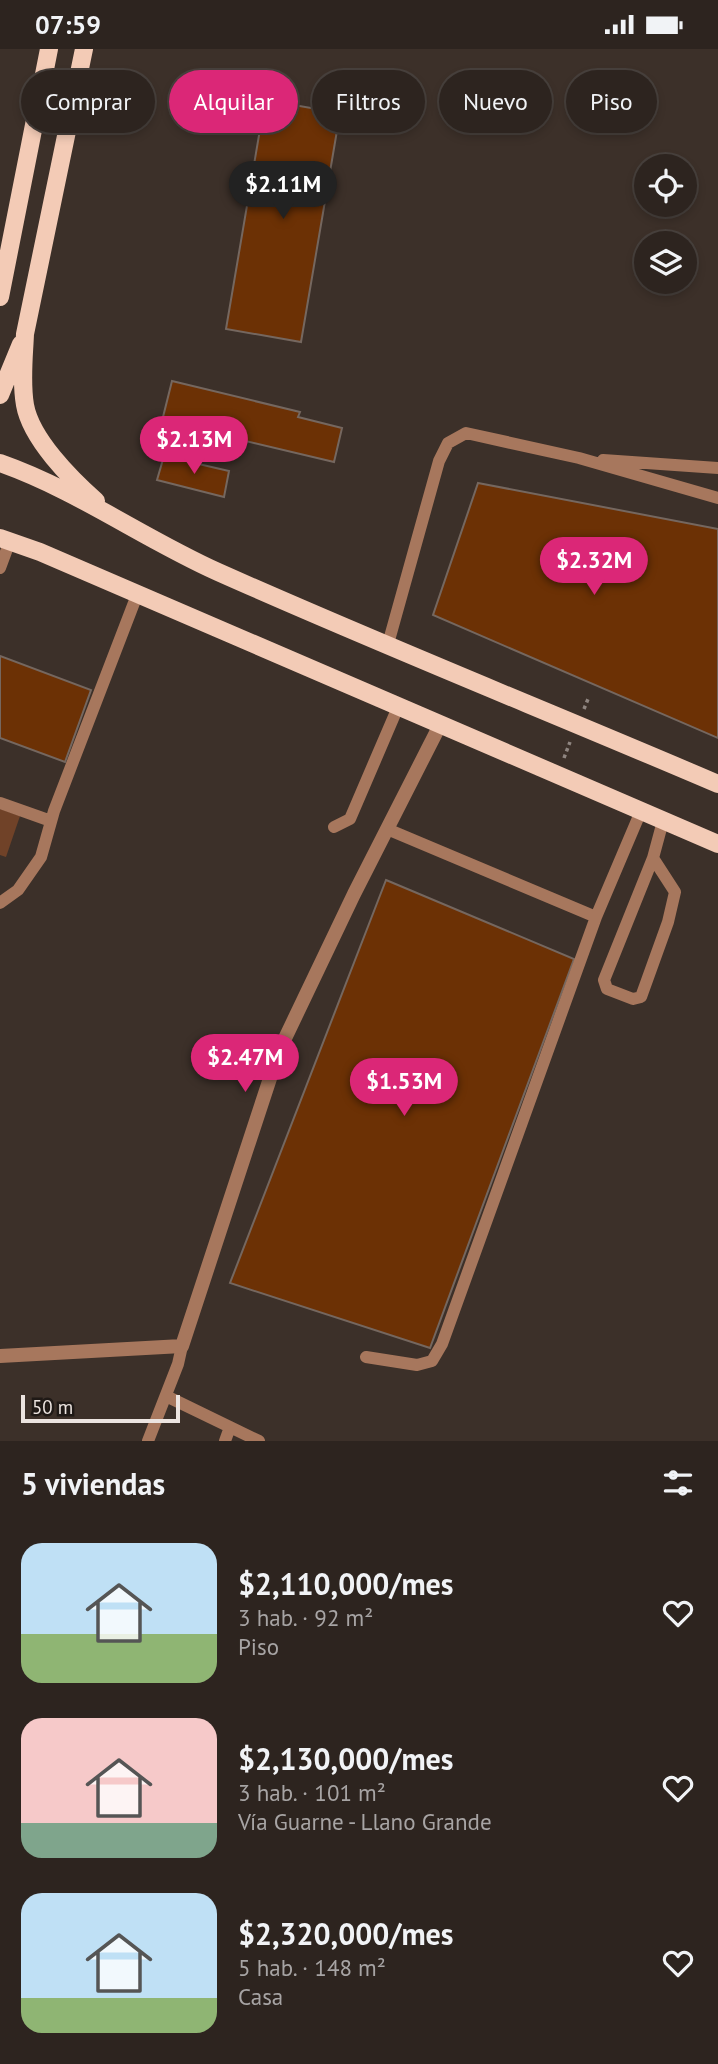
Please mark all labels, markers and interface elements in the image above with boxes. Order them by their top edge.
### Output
text: 07:59 [35,8,101,41]
chip: Comprar [21,70,155,133]
chip: Alquilar [169,70,298,133]
chip: Filtros [312,70,425,133]
chip: Nuevo [439,70,552,133]
chip: Piso [566,70,657,133]
map controls [634,154,697,294]
button: locate [634,154,697,217]
pin: $2.11M [226,162,340,221]
text: $2.11M [245,169,321,198]
button: layers [634,231,697,294]
pin: $2.13M [137,417,251,476]
text: $2.13M [156,424,232,453]
pin: $2.32M [537,538,651,597]
text: $2.32M [556,545,632,574]
pin: $2.47M [188,1035,302,1094]
text: $2.47M [207,1042,283,1071]
pin: $1.53M [347,1059,461,1118]
text: $1.53M [366,1066,442,1095]
scale bar [21,1392,180,1424]
text: 50 m [32,1395,73,1419]
text: 5 viviendas [21,1464,165,1503]
icon: filters [659,1464,697,1502]
text: $2,110,000/mes [238,1564,454,1603]
icon: home [77,1571,161,1655]
icon: heart [659,1594,697,1632]
text: 3 hab. · 92 m² [238,1603,373,1632]
text: Piso [238,1632,279,1661]
text: $2,130,000/mes [238,1739,454,1778]
icon: home [77,1746,161,1830]
icon: heart [659,1769,697,1807]
text: 3 hab. · 101 m² [238,1778,386,1807]
text: Vía Guarne - Llano Grande [238,1807,492,1836]
text: $2,320,000/mes [238,1914,454,1953]
icon: home [77,1921,161,2005]
icon: heart [659,1944,697,1982]
text: 5 hab. · 148 m² [238,1953,386,1982]
text: Casa [238,1982,283,2011]

